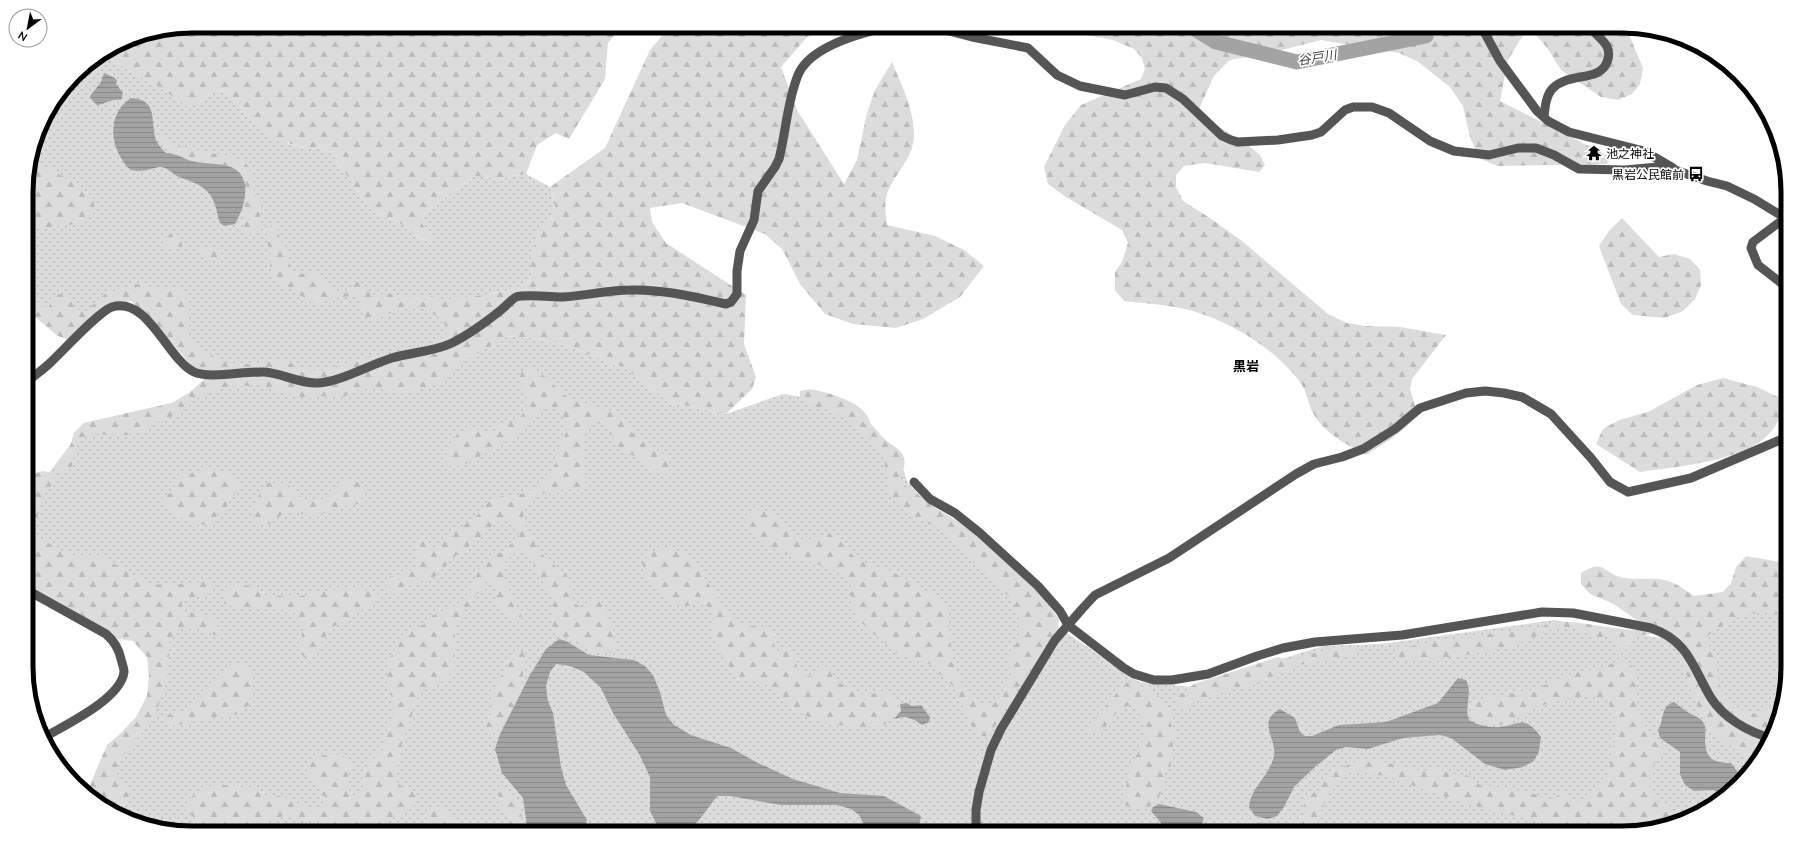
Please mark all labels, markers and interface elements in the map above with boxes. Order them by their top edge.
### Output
north arrow [8,8,48,48]
text: N [15,28,30,45]
water label: 谷戸川 [1296,46,1339,68]
temple icon: 池之神社 [1585,144,1603,162]
place label: 池之神社 [1606,146,1654,161]
bus stop icon: 黒岩公民館前 [1687,165,1705,183]
place label: 黒岩公民館前 [1612,167,1684,182]
district label: 黒岩 [1233,358,1259,374]

